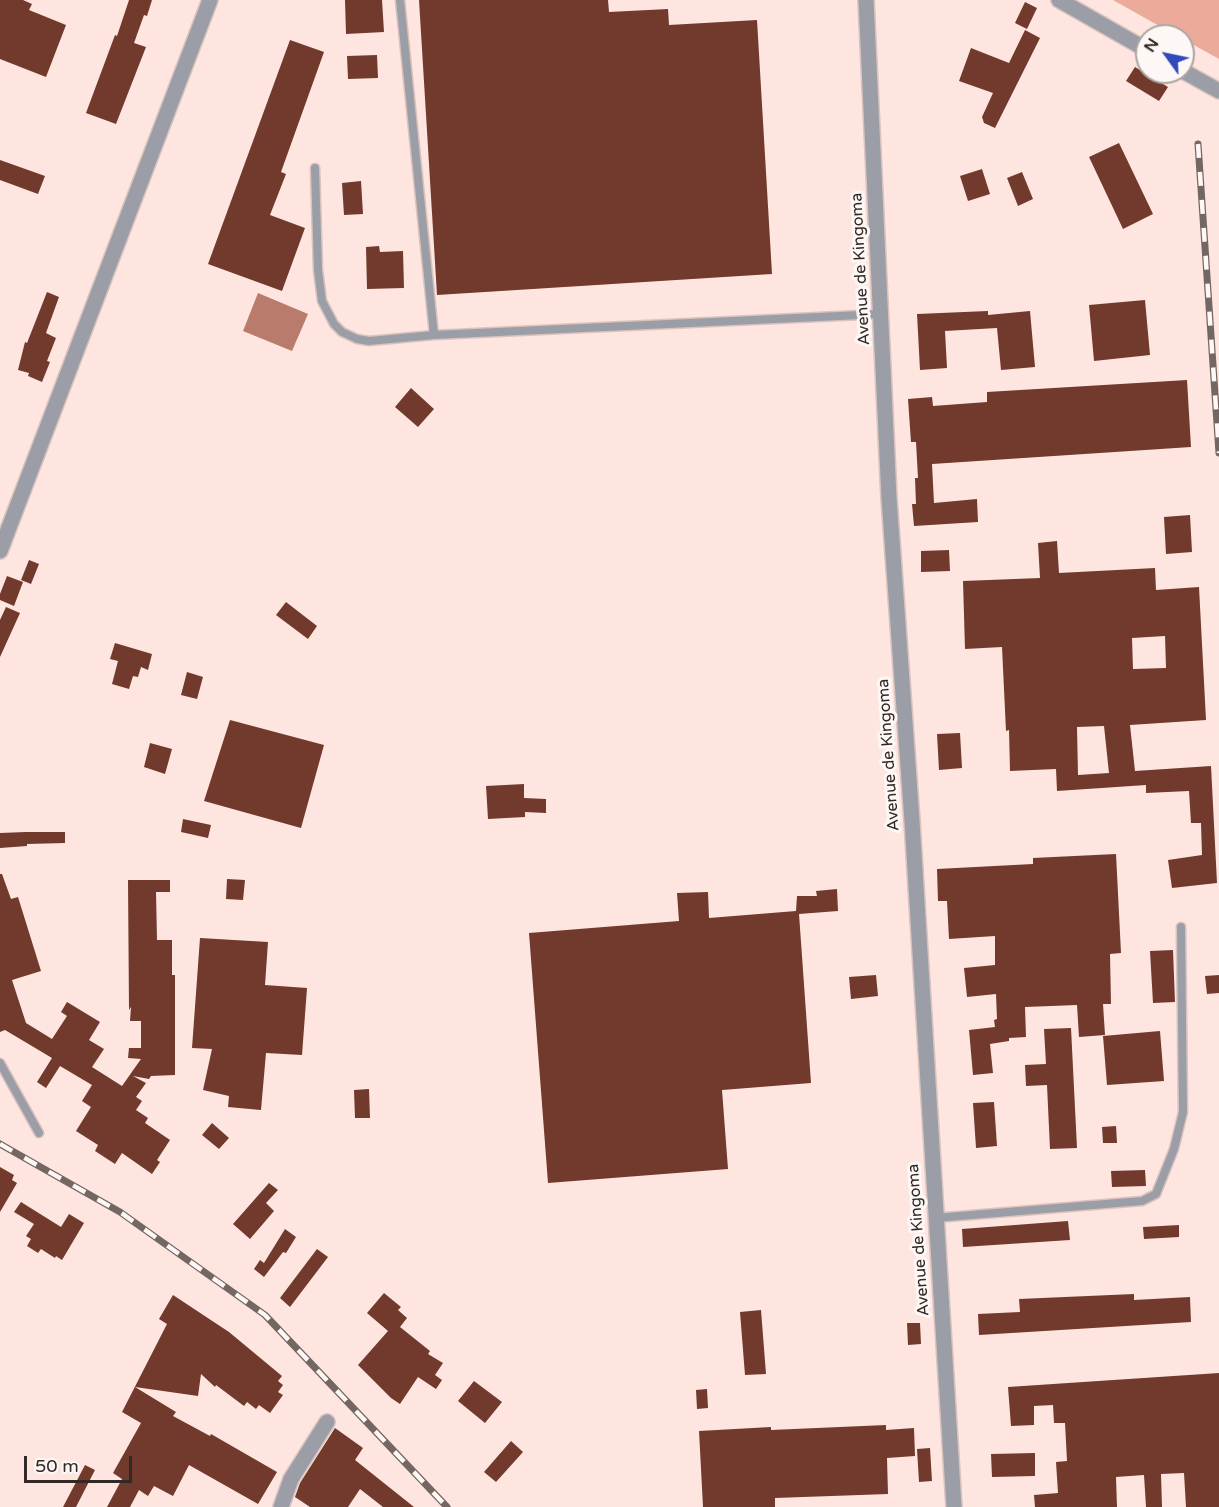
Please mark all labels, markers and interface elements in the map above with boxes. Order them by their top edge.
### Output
north arrow [1135,24,1195,84]
text: N [1140,34,1163,56]
street label: Avenue de Kingoma [847,192,875,346]
street label: Avenue de Kingoma [874,678,904,832]
street label: Avenue de Kingoma [904,1163,934,1317]
scale bar [27,1444,135,1482]
text: 50 m [35,1455,79,1477]

